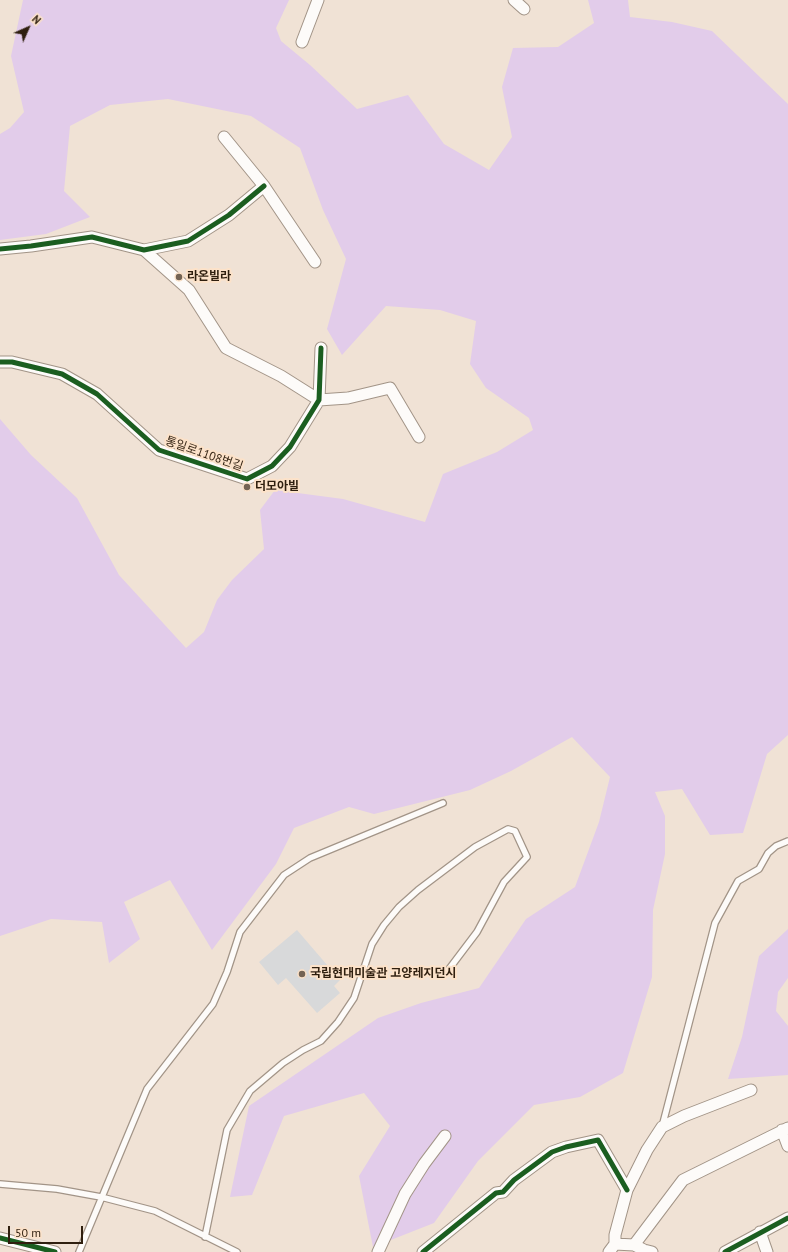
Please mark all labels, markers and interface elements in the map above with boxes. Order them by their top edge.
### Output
north arrow [8,8,48,48]
text: N [29,12,44,27]
place label: 라온빌라 [187,270,231,284]
marker: 라온빌라 [174,272,184,282]
street label: 통일로1108번길 [163,434,245,474]
place label: 더모아빌 [255,480,299,494]
marker: 더모아빌 [242,482,252,492]
place label: 국립현대미술관 고양레지던시 [310,967,457,981]
marker: 국립현대미술관 고양레지던시 [297,969,307,979]
scale bar [10,1218,85,1244]
text: 50 m [15,1225,41,1240]

